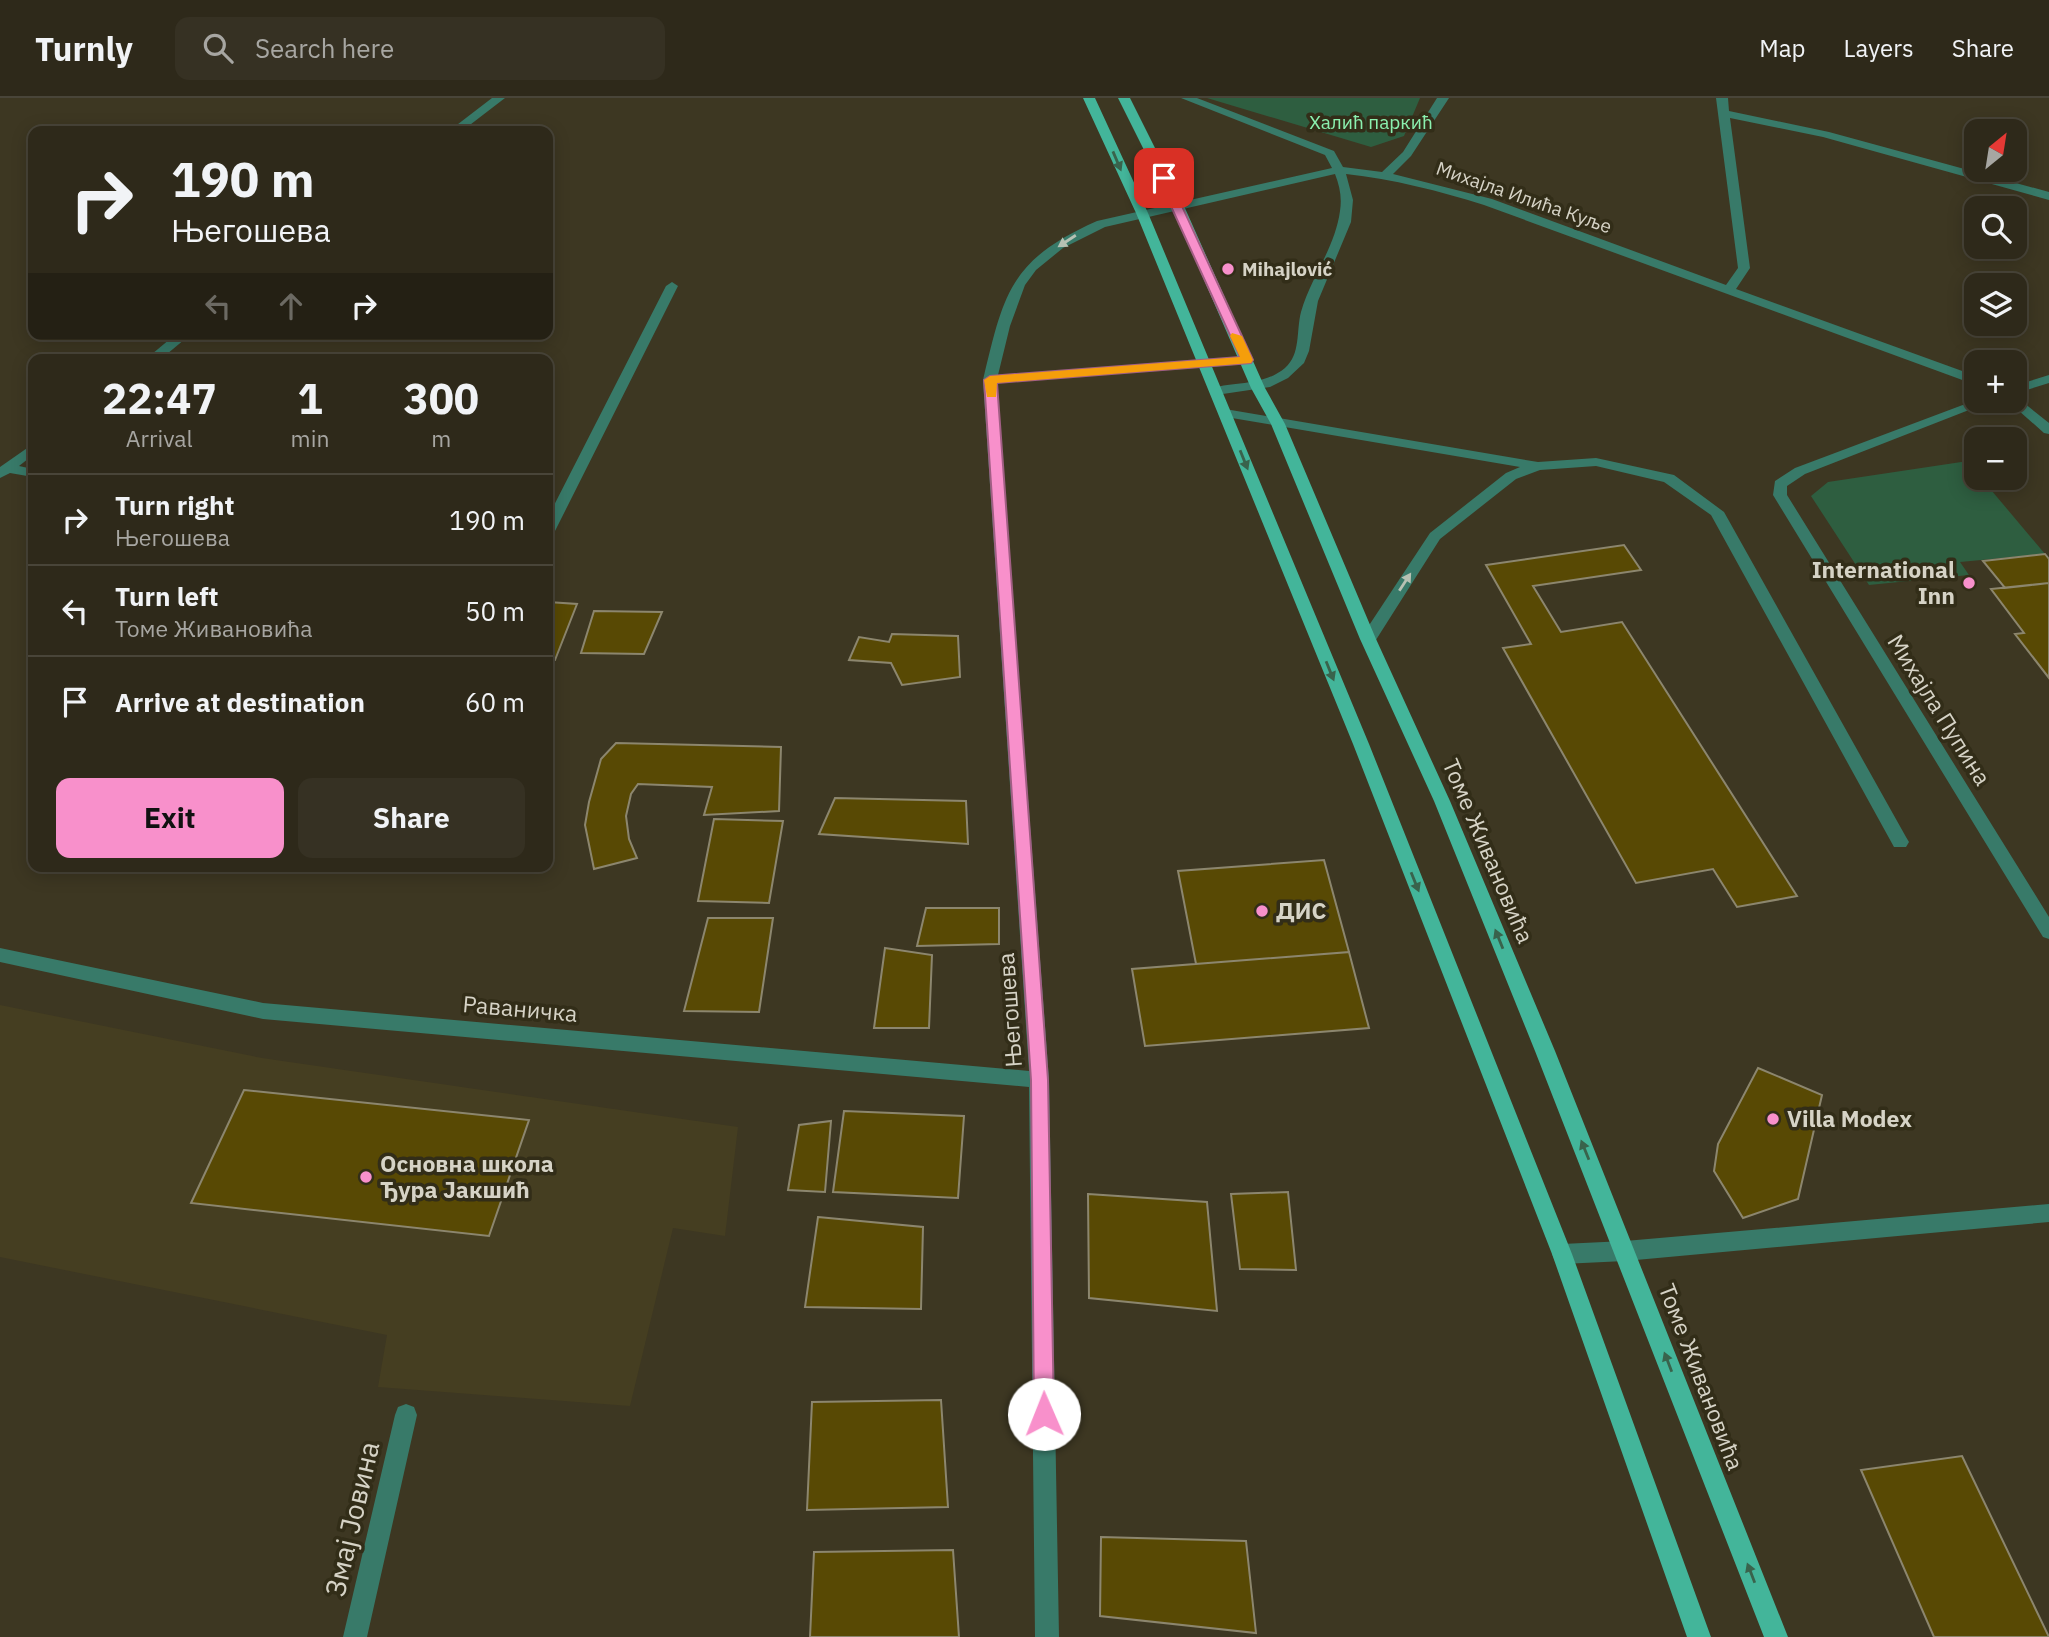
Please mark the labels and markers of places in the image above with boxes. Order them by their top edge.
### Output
pin [1134,148,1194,208]
place label: Mihajlović [1242,257,1333,281]
marker: Mihajlović [1220,261,1236,277]
place label: International Inn [1812,554,1955,610]
marker: International Inn [1961,575,1977,591]
place label: ДИС [1276,895,1326,925]
marker: ДИС [1254,903,1270,919]
place label: Villa Modex [1787,1103,1912,1133]
marker: Villa Modex [1765,1111,1781,1127]
place label: Основна школа Ђура Јакшић [380,1148,554,1204]
marker: Основна школа Ђура Јакшић [358,1169,374,1185]

